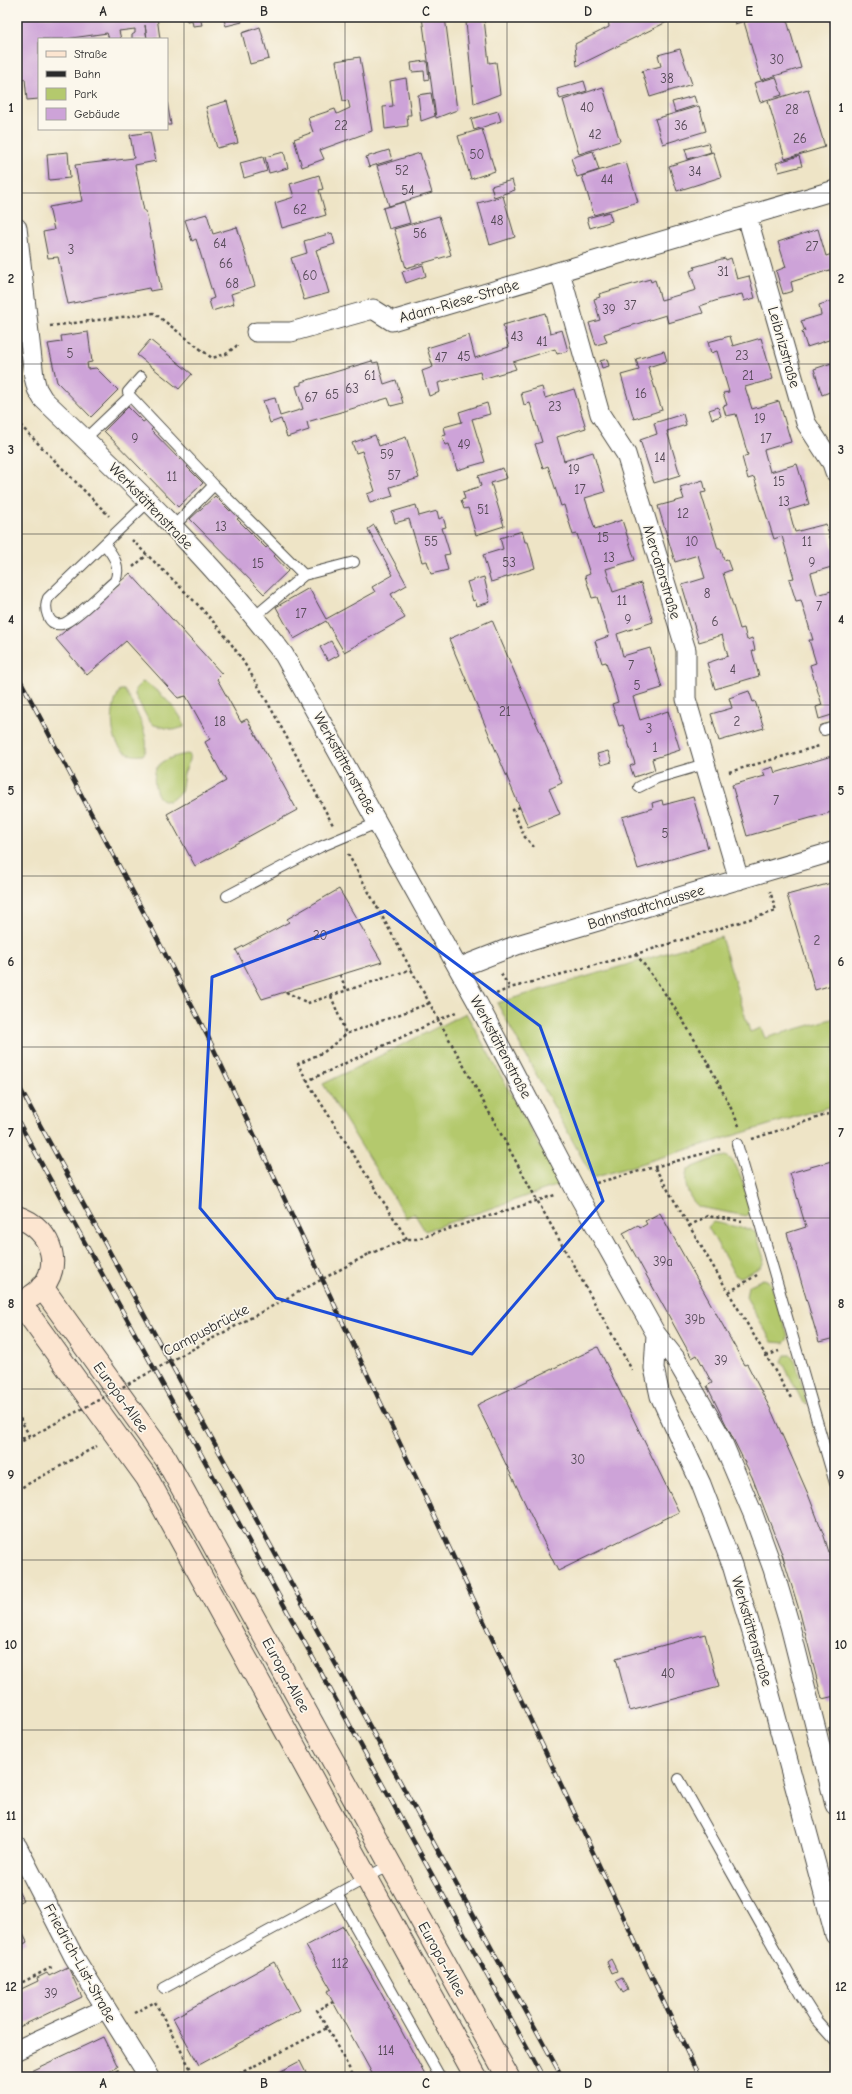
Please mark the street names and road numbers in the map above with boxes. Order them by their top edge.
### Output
street label: Adam-Riese-Straße [397,275,521,327]
street label: Leibnizstraße [764,304,804,390]
street label: Werkstättenstraße [105,459,197,554]
street label: Mercatorstraße [639,523,685,622]
street label: Werkstättenstraße [310,709,381,818]
street label: Bahnstadtchaussee [585,881,707,933]
street label: Werkstättenstraße [466,993,536,1102]
street label: Campusbrücke [160,1300,252,1360]
street label: Europa-Allee [89,1358,153,1436]
street label: Werkstättenstraße [728,1574,776,1689]
street label: Europa-Allee [258,1635,314,1716]
street label: Friedrich-List-Straße [40,1900,120,2026]
street label: Europa-Allee [414,1919,470,2000]

